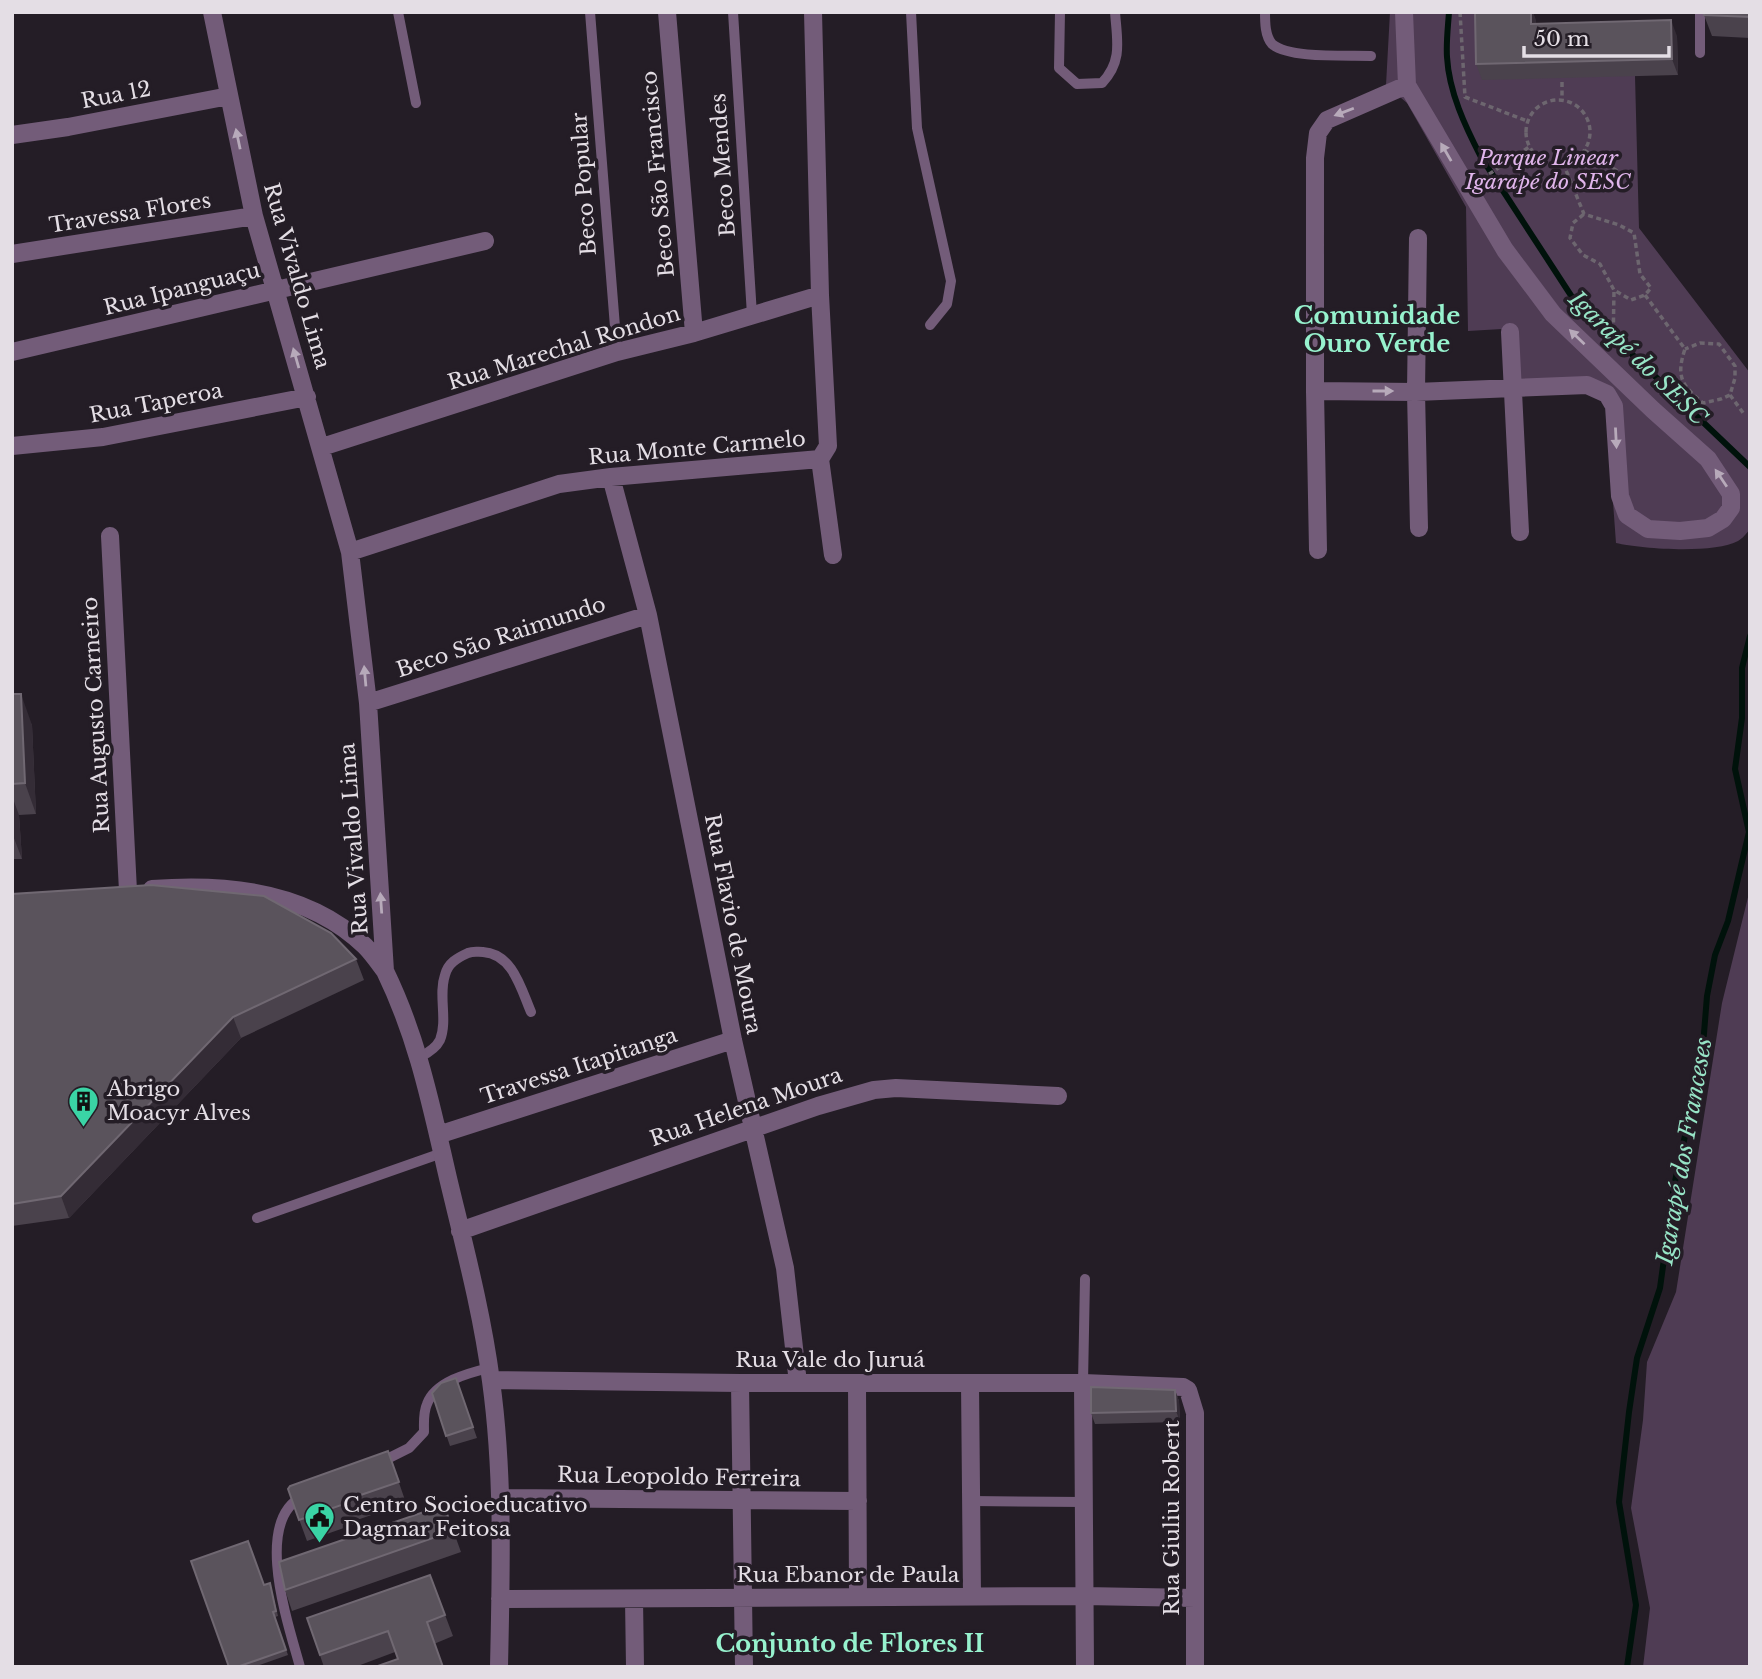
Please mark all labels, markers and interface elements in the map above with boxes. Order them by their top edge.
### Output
scale bar [1524,14,1669,58]
text: 50 m [1534,26,1590,52]
street label: Beco São Francisco [636,70,680,278]
street label: Rua 12 [79,76,153,114]
street label: Beco Mendes [705,92,741,238]
one-way arrow [1333,107,1354,118]
street label: Beco Popular [566,112,602,256]
one-way arrow [232,128,243,150]
one-way arrow [1440,143,1452,162]
park label: Parque Linear Igarapé do SESC [1464,145,1631,195]
street label: Rua Vivaldo Lima [258,180,336,372]
street label: Travessa Flores [47,187,213,239]
street label: Rua Ipanguaçu [101,257,263,321]
water label: Igarapé do SESC [1562,284,1714,432]
street label: Rua Marechal Rondon [445,300,683,396]
district label: Comunidade Ouro Verde [1294,301,1460,358]
one-way arrow [1569,328,1586,345]
one-way arrow [290,347,301,369]
street label: Rua Taperoa [87,377,225,429]
one-way arrow [1372,385,1394,397]
street label: Rua Monte Carmelo [587,426,807,470]
one-way arrow [1611,428,1622,450]
one-way arrow [1715,468,1728,487]
street label: Beco São Raimundo [393,591,609,683]
street label: Rua Augusto Carneiro [77,596,115,834]
one-way arrow [359,664,370,686]
street label: Rua Vivaldo Lima [334,742,374,936]
street label: Rua Flavio de Moura [699,812,767,1037]
one-way arrow [375,891,386,913]
street label: Travessa Itapitanga [477,1022,681,1110]
water label: Igarapé dos Franceses [1650,1035,1718,1268]
street label: Rua Helena Moura [646,1062,846,1152]
place label: Abrigo Moacyr Alves [106,1076,251,1126]
building icon: Abrigo Moacyr Alves [67,1084,101,1128]
street label: Rua Vale do Juruá [735,1347,925,1373]
street label: Rua Giuliu Robert [1159,1420,1185,1616]
street label: Rua Leopoldo Ferreira [557,1462,801,1492]
place label: Centro Socioeducativo Dagmar Feitosa [343,1492,588,1542]
public building icon: Centro Socioeducativo Dagmar Feitosa [303,1500,337,1544]
street label: Rua Ebanor de Paula [737,1562,960,1588]
district label: Conjunto de Flores II [716,1629,984,1658]

